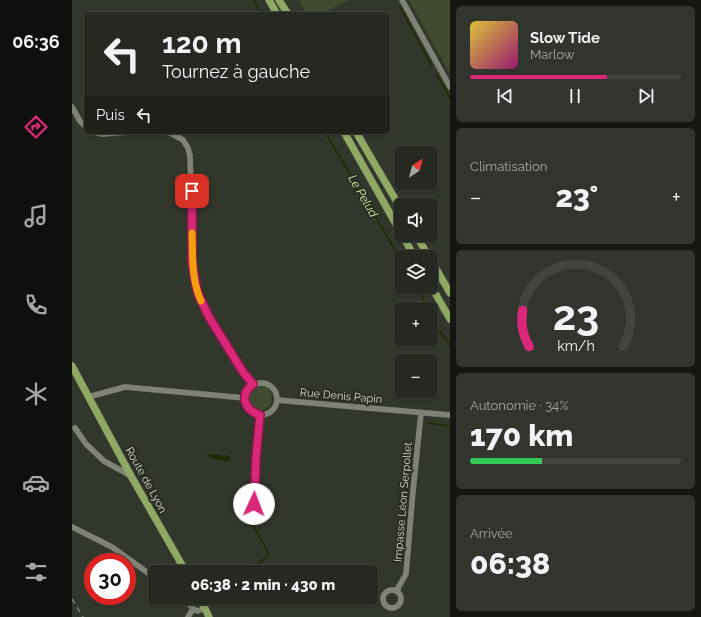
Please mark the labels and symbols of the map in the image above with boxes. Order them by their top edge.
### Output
north arrow [394,146,438,190]
water label: Le Pelud [345,172,381,220]
pin [175,174,209,208]
street label: Rue Denis Papin [299,386,383,406]
street label: Impasse Léon Serpollet [391,441,415,563]
street label: Route de Lyon [123,445,169,515]
position arrow [233,483,275,525]
speed limit sign: 30 [84,553,136,605]

